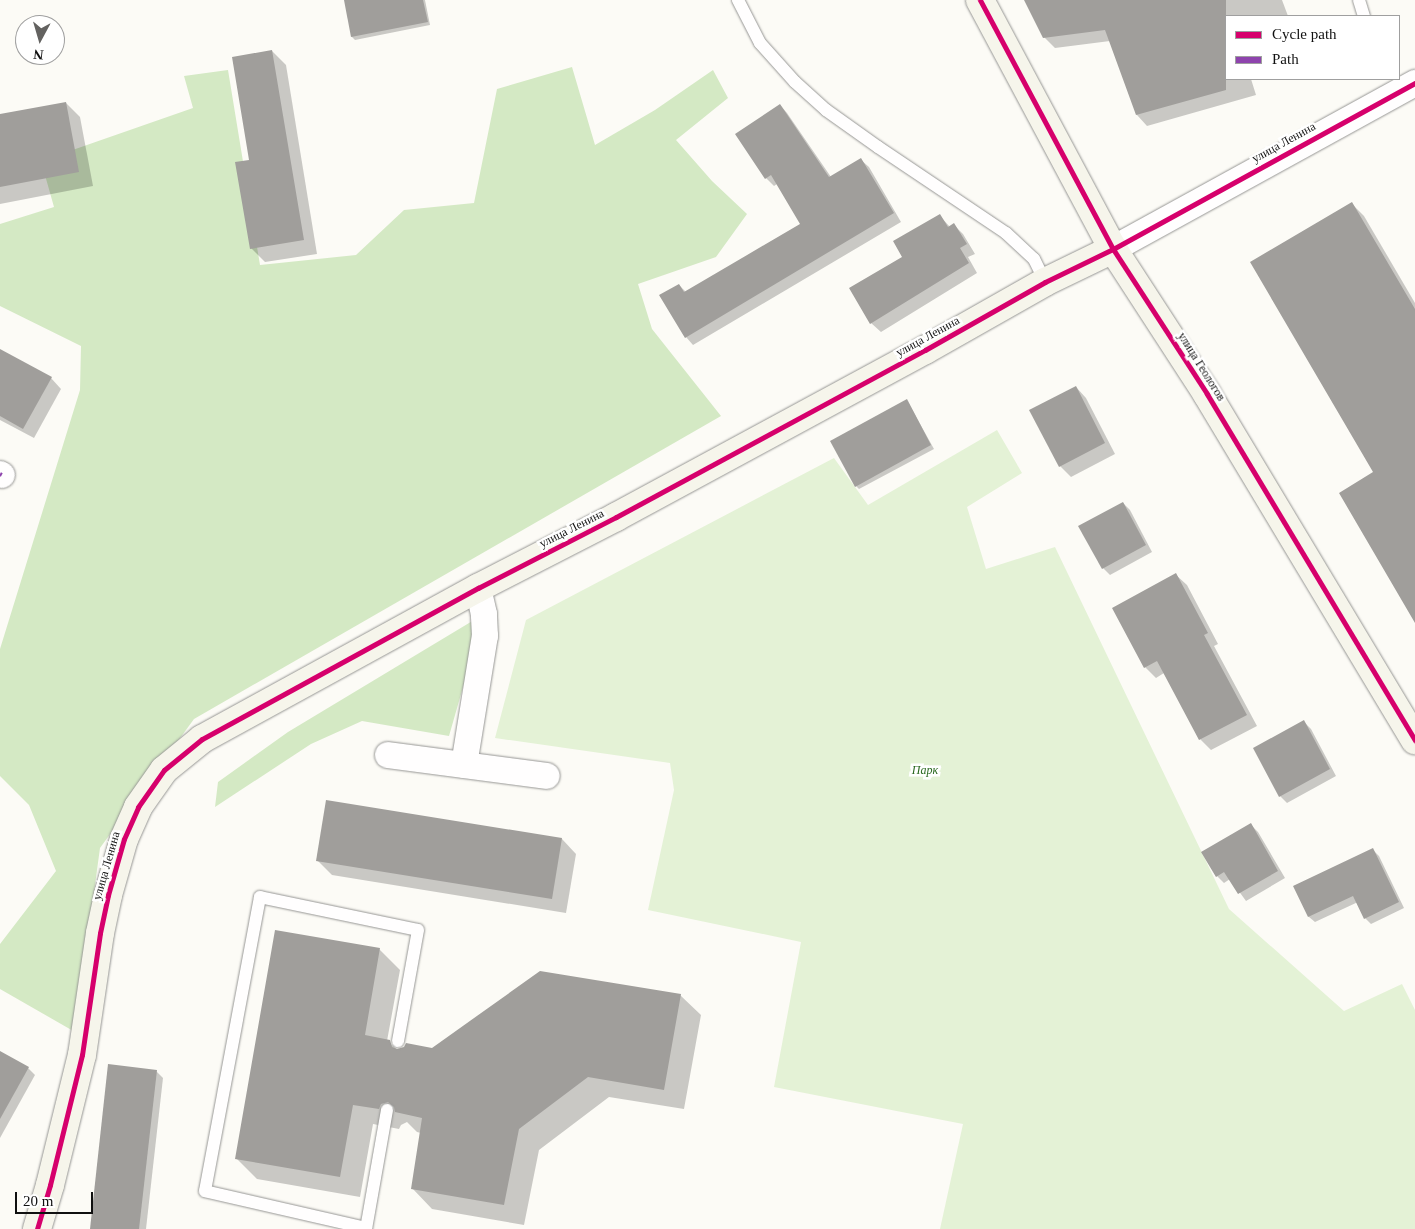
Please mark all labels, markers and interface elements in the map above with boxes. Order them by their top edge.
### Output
north arrow [15,15,65,65]
legend [1225,15,1400,80]
text: Cycle path [1272,26,1337,42]
text: N [33,46,44,62]
text: Path [1272,51,1299,67]
street label: улица Ленина [1250,120,1318,166]
street label: улица Ленина [894,314,962,360]
street label: улица Геологов [1174,330,1228,404]
street label: улица Ленина [537,507,607,551]
park label: Парк [912,764,938,778]
street label: улица Ленина [90,830,124,902]
scale bar [18,1182,95,1214]
text: 20 m [23,1193,53,1209]

